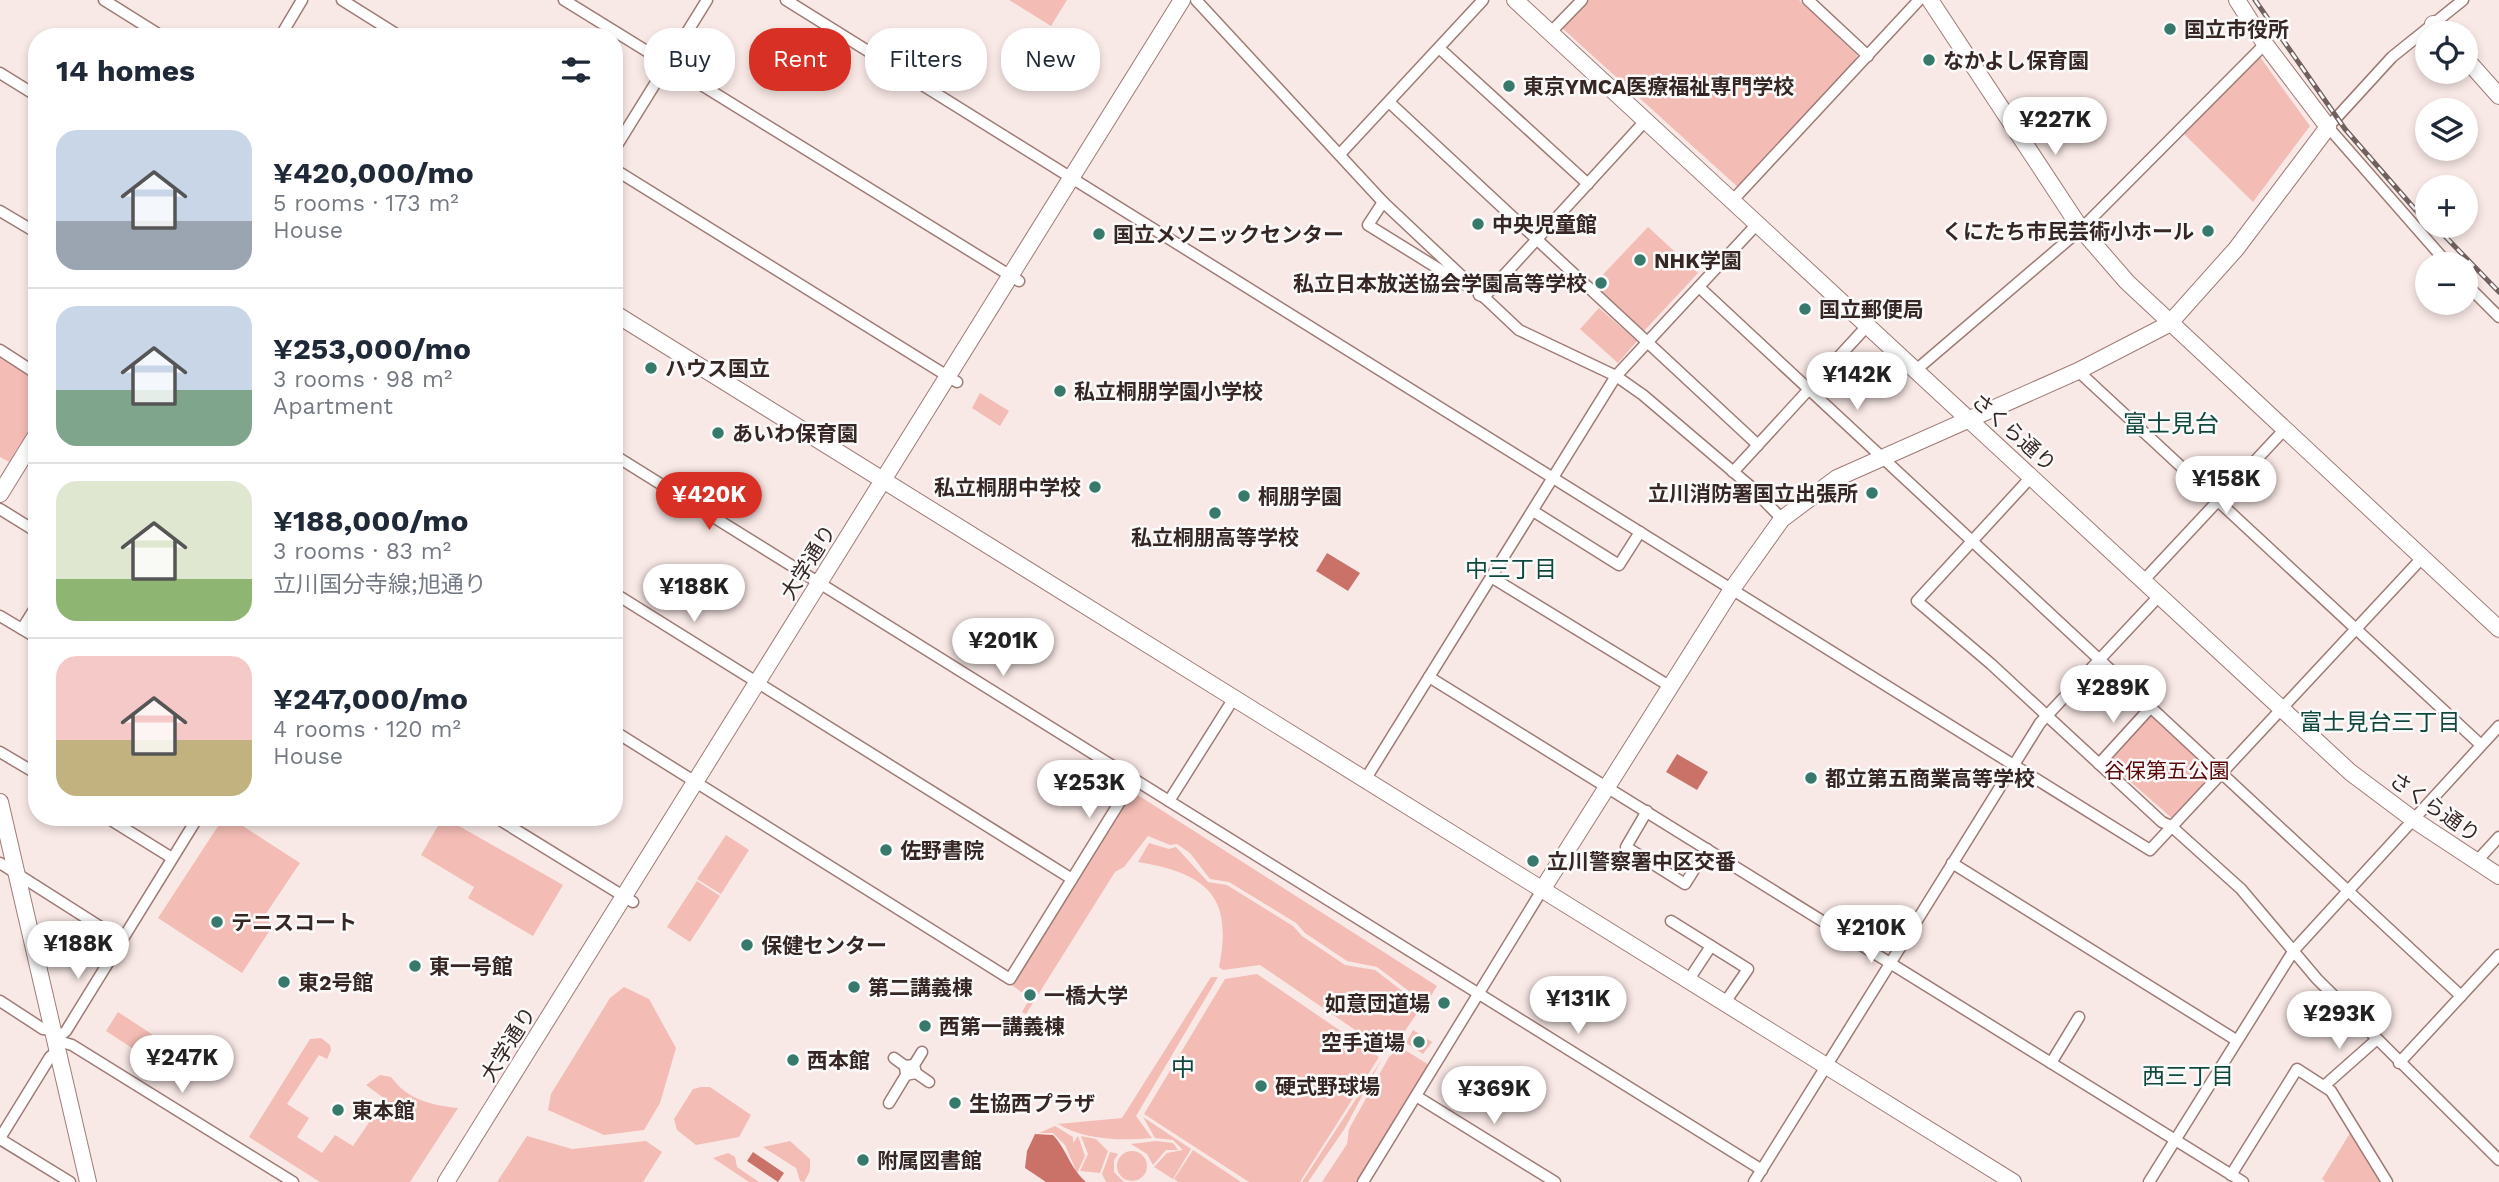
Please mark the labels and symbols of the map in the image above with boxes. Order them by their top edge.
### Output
place label: 国立市役所 [2184,17,2289,42]
marker: 国立市役所 [2162,21,2178,37]
place label: なかよし保育園 [1943,48,2089,73]
marker: なかよし保育園 [1921,52,1937,68]
place label: 東京YMCA医療福祉専門学校 [1523,74,1794,99]
marker: 東京YMCA医療福祉専門学校 [1501,78,1517,94]
pin: ¥227K [2006,97,2104,157]
place label: 中央児童館 [1492,212,1597,237]
marker: 中央児童館 [1470,216,1486,232]
place label: くにたち市民芸術小ホール [1942,219,2194,244]
place label: 国立メソニックセンター [1113,222,1344,247]
marker: くにたち市民芸術小ホール [2200,223,2216,239]
marker: 国立メソニックセンター [1091,226,1107,242]
place label: NHK学園 [1654,248,1742,273]
marker: NHK学園 [1632,252,1648,268]
place label: 私立日本放送協会学園高等学校 [1293,271,1587,296]
marker: 私立日本放送協会学園高等学校 [1593,275,1609,291]
place label: 国立郵便局 [1819,297,1924,322]
marker: 国立郵便局 [1797,301,1813,317]
pin: ¥142K [1808,352,1906,412]
place label: ハウス国立 [665,356,770,381]
marker: ハウス国立 [643,360,659,376]
place label: 私立桐朋学園小学校 [1074,379,1263,404]
marker: 私立桐朋学園小学校 [1052,383,1068,399]
street label: さくら通り [1967,388,2061,476]
district label: 富士見台 [2123,410,2219,438]
place label: あいわ保育園 [732,421,858,446]
marker: あいわ保育園 [710,425,726,441]
pin: ¥158K [2177,456,2275,516]
pin: ¥420K [660,472,758,532]
place label: 私立桐朋中学校 [934,475,1081,500]
marker: 私立桐朋中学校 [1087,479,1103,495]
place label: 立川消防署国立出張所 [1648,481,1858,506]
place label: 桐朋学園 [1258,484,1342,509]
marker: 立川消防署国立出張所 [1864,485,1880,501]
marker: 桐朋学園 [1236,488,1252,504]
marker: 私立桐朋高等学校 [1207,505,1223,521]
street label: 大学通り [775,520,841,604]
place label: 私立桐朋高等学校 [1131,525,1299,550]
district label: 中三丁目 [1465,556,1557,583]
pin: ¥188K [645,564,743,624]
pin: ¥201K [954,618,1052,678]
pin: ¥289K [2064,666,2162,725]
district label: 富士見台三丁目 [2300,709,2461,736]
park label: 谷保第五公園 [2104,758,2230,783]
pin: ¥253K [1040,760,1138,820]
place label: 都立第五商業高等学校 [1825,766,2035,791]
street label: さくら通り [2385,767,2485,847]
marker: 都立第五商業高等学校 [1803,770,1819,786]
place label: 佐野書院 [900,838,984,863]
marker: 佐野書院 [878,842,894,858]
place label: 立川警察署中区交番 [1547,849,1736,874]
marker: 立川警察署中区交番 [1525,853,1541,869]
pin: ¥210K [1822,906,1920,965]
place label: テニスコート [231,910,357,935]
marker: テニスコート [209,914,225,930]
pin: ¥188K [29,922,127,981]
place label: 保健センター [761,933,887,958]
marker: 保健センター [739,937,755,953]
place label: 東一号館 [429,954,513,979]
marker: 東一号館 [407,958,423,974]
place label: 東2号館 [298,970,374,995]
marker: 東2号館 [276,974,292,990]
place label: 第二講義棟 [868,975,973,1000]
pin: ¥131K [1529,976,1627,1036]
marker: 第二講義棟 [846,979,862,995]
place label: 一橋大学 [1044,983,1128,1008]
marker: 一橋大学 [1022,987,1038,1003]
place label: 如意団道場 [1325,991,1430,1016]
pin: ¥293K [2290,992,2388,1051]
marker: 如意団道場 [1436,995,1452,1011]
street label: 大学通り [475,1002,541,1086]
place label: 西第一講義棟 [939,1014,1065,1039]
marker: 西第一講義棟 [917,1018,933,1034]
place label: 空手道場 [1321,1030,1405,1055]
marker: 空手道場 [1411,1034,1427,1050]
pin: ¥247K [133,1036,231,1095]
place label: 西本館 [807,1048,870,1073]
marker: 西本館 [785,1052,801,1068]
district label: 中 [1171,1054,1195,1082]
district label: 西三丁目 [2142,1063,2234,1090]
pin: ¥369K [1445,1066,1543,1126]
place label: 硬式野球場 [1275,1074,1380,1099]
marker: 硬式野球場 [1253,1078,1269,1094]
place label: 生協西プラザ [969,1091,1095,1116]
marker: 生協西プラザ [947,1095,963,1111]
place label: 東本館 [352,1098,415,1123]
marker: 東本館 [330,1102,346,1118]
place label: 附属図書館 [877,1148,982,1173]
marker: 附属図書館 [855,1152,871,1168]

